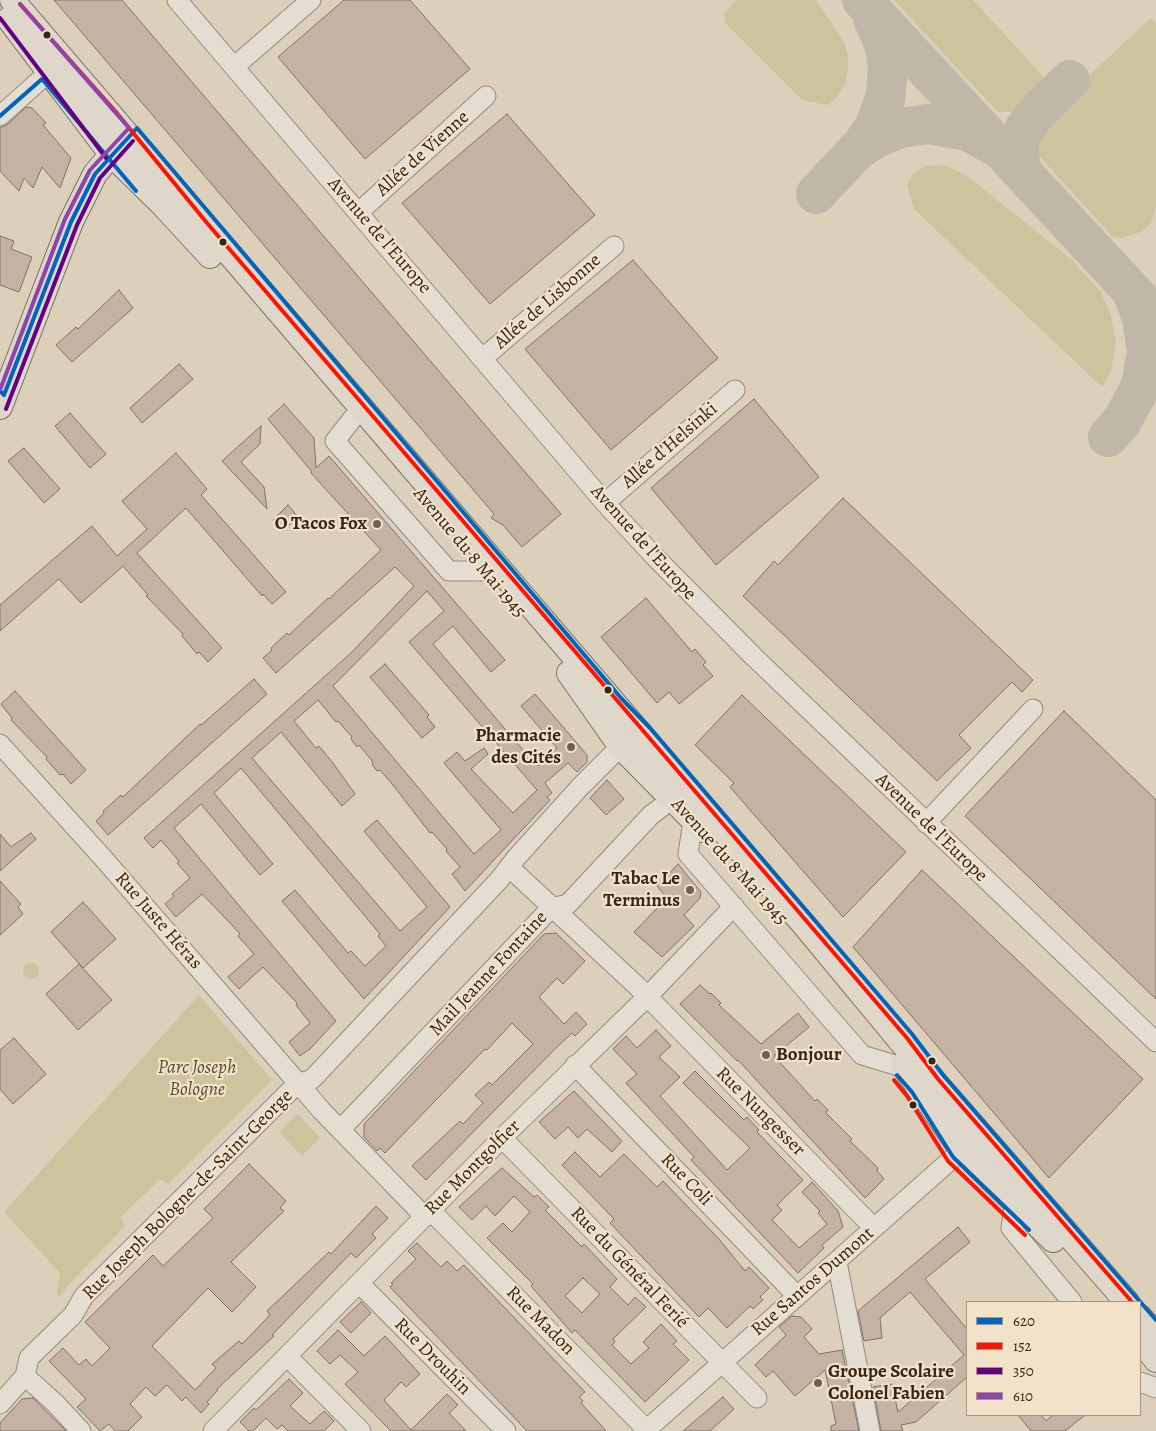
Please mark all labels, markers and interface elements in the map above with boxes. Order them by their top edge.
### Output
unlabelled marker [42,30,52,40]
street label: Allée de Vienne [372,106,474,202]
street label: Avenue de l'Europe [322,173,436,299]
unlabelled marker [218,237,228,247]
street label: Allée de Lisbonne [490,249,606,355]
street label: Allée d'Helsinki [617,398,723,494]
street label: Avenue de l'Europe [585,481,701,605]
street label: Avenue du 8 Mai 1945 [408,483,530,623]
place label: O Tacos Fox [275,513,367,535]
marker: O Tacos Fox [371,518,383,530]
unlabelled marker [603,685,613,695]
place label: Pharmacie des Cités [475,725,561,769]
marker: Pharmacie des Cités [565,741,577,753]
street label: Avenue de l'Europe [870,769,992,887]
street label: Avenue du 8 Mai 1945 [666,794,792,930]
street label: Rue Juste Héras [109,868,207,974]
place label: Tabac Le Terminus [603,868,680,912]
marker: Tabac Le Terminus [684,884,696,896]
street label: Mail Jeanne Fontaine [425,907,553,1041]
place label: Bonjour [776,1044,841,1066]
marker: Bonjour [760,1049,772,1061]
unlabelled marker [927,1056,937,1066]
park label: Parc Joseph Bologne [158,1057,236,1101]
street label: Rue Nungesser [711,1063,809,1161]
street label: Rue Joseph Bologne-de-Saint-George [78,1085,298,1305]
unlabelled marker [908,1100,918,1110]
street label: Rue Montgolfier [420,1115,526,1221]
street label: Rue Coli [655,1149,717,1211]
street label: Rue du Général Ferié [565,1202,693,1334]
street label: Rue Santos Dumont [747,1222,879,1342]
street label: Rue Madon [501,1282,579,1360]
legend [966,1301,1141,1416]
text: 620 [1013,1311,1035,1331]
street label: Rue Drouhin [389,1314,475,1400]
text: 152 [1013,1336,1032,1356]
place label: Groupe Scolaire Colonel Fabien [828,1361,954,1405]
text: 350 [1013,1361,1034,1381]
marker: Groupe Scolaire Colonel Fabien [812,1377,824,1389]
text: 610 [1013,1386,1033,1406]

